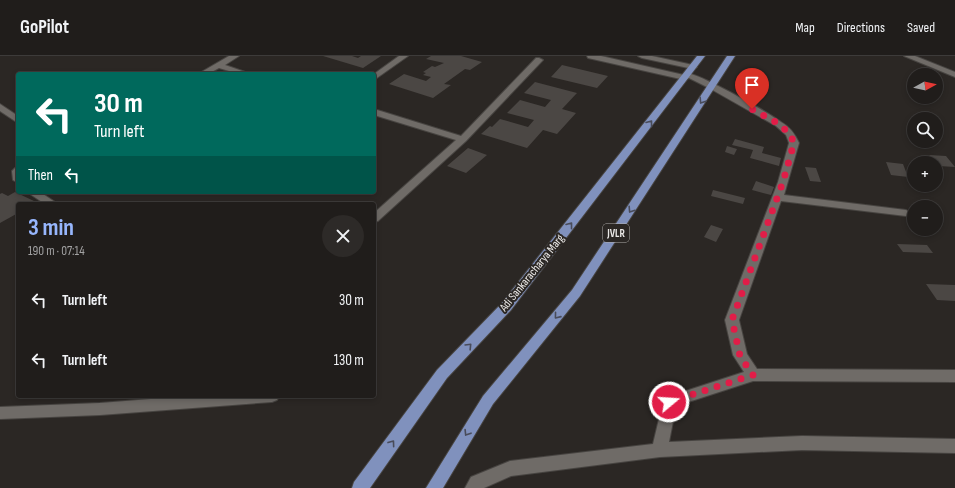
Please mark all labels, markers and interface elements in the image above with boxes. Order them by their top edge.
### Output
text: GoPilot [20,16,69,39]
text: Map [795,19,815,36]
text: Directions [837,19,885,36]
text: Saved [907,19,935,36]
pin [735,68,769,109]
north arrow [907,68,943,104]
map controls [907,68,943,236]
icon: arrive [741,74,763,96]
text: 30 m [94,87,143,120]
icon: left [28,88,80,140]
one-way arrow [699,97,707,104]
button: search [907,112,943,148]
one-way arrow [646,120,653,127]
text: Turn left [94,121,145,142]
button: + [907,156,943,192]
icon: left [61,164,83,186]
text: Then [28,166,53,185]
button: − [907,200,943,236]
one-way arrow [629,205,636,212]
text: 3 min [28,213,74,242]
button: close [322,215,364,257]
one-way arrow [566,223,573,230]
road number: JVLR [603,224,629,242]
street label: Adi Sankaracharya Marg [496,231,568,315]
text: 190 m · 07:14 [28,243,85,259]
icon: left [28,289,50,311]
text: Turn left [62,291,107,310]
text: 30 m [339,291,364,310]
one-way arrow [555,312,562,319]
one-way arrow [464,343,472,351]
icon: left [28,349,50,371]
text: Turn left [62,351,107,370]
text: 130 m [334,351,364,370]
position arrow [648,381,690,423]
one-way arrow [465,429,472,436]
one-way arrow [387,440,395,447]

